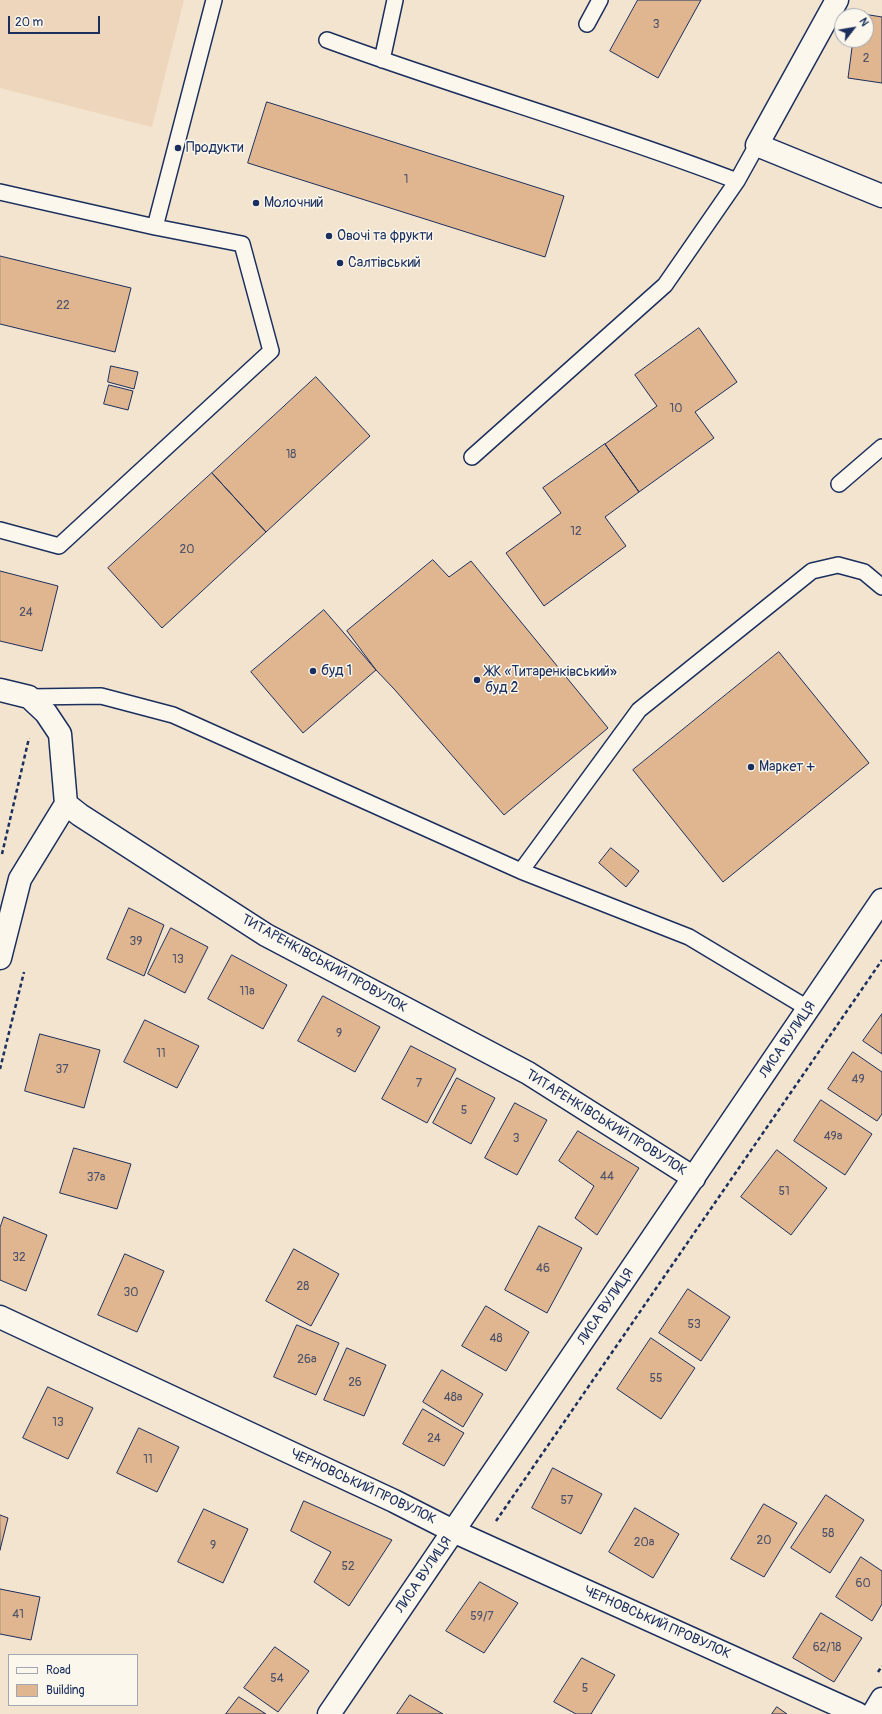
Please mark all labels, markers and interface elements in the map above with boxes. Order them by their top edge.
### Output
scale bar [10,8,102,34]
north arrow [834,8,874,48]
text: 20 m [15,15,43,30]
text: N [856,16,871,29]
house number: 3 [653,18,659,32]
house number: 2 [863,52,869,66]
place label: Продукти [186,140,243,156]
marker: Продукти [173,143,183,153]
house number: 1 [404,173,408,187]
place label: Молочний [264,195,323,211]
marker: Молочний [251,198,261,208]
place label: Овочі та фрукти [337,228,432,244]
marker: Овочі та фрукти [324,231,334,241]
place label: Салтівський [348,255,421,271]
marker: Салтівський [335,258,345,268]
house number: 22 [56,299,70,313]
house number: 10 [670,402,682,416]
house number: 18 [286,448,296,462]
house number: 12 [570,525,582,539]
house number: 20 [180,543,194,557]
house number: 24 [19,606,33,620]
place label: буд 1 [321,663,352,679]
place label: ЖК «Титаренківський» буд 2 [485,664,617,696]
marker: буд 1 [308,666,318,676]
marker: ЖК «Титаренківський» буд 2 [472,675,482,685]
place label: Маркет + [759,759,814,775]
marker: Маркет + [746,762,756,772]
street label: ТИТАРЕНКІВСЬКИЙ ПРОВУЛОК [238,911,410,1017]
house number: 39 [130,935,142,949]
house number: 13 [172,953,184,967]
house number: 11а [240,985,254,999]
street label: ЛИСА ВУЛИЦЯ [756,999,820,1081]
house number: 9 [336,1027,342,1041]
house number: 11 [156,1047,166,1061]
house number: 37 [55,1063,69,1077]
street label: ТИТАРЕНКІВСЬКИЙ ПРОВУЛОК [522,1066,690,1180]
house number: 49 [851,1073,865,1087]
house number: 7 [416,1077,422,1091]
house number: 5 [461,1104,467,1118]
house number: 49а [824,1130,842,1144]
house number: 3 [513,1132,519,1146]
house number: 44 [600,1170,614,1184]
house number: 37а [87,1171,105,1185]
house number: 51 [778,1185,790,1199]
house number: 32 [12,1251,26,1265]
house number: 46 [536,1262,550,1276]
street label: ЛИСА ВУЛИЦЯ [574,1266,638,1348]
house number: 28 [297,1280,309,1294]
house number: 30 [124,1286,138,1300]
house number: 53 [687,1318,701,1332]
house number: 48 [489,1332,503,1346]
house number: 26а [297,1353,317,1367]
house number: 55 [649,1372,663,1386]
house number: 26 [348,1376,362,1390]
house number: 48а [444,1391,462,1405]
house number: 13 [52,1416,64,1430]
house number: 24 [427,1432,441,1446]
street label: ЧЕРНОВСЬКИЙ ПРОВУЛОК [287,1446,439,1528]
house number: 11 [143,1453,153,1467]
house number: 57 [561,1494,573,1508]
house number: 58 [822,1527,834,1541]
street label: ЛИСА ВУЛИЦЯ [392,1534,456,1616]
house number: 20 [757,1534,771,1548]
house number: 20а [634,1536,654,1550]
house number: 9 [210,1539,216,1553]
house number: 52 [341,1560,355,1574]
house number: 60 [855,1577,871,1591]
street label: ЧЕРНОВСЬКИЙ ПРОВУЛОК [581,1583,733,1663]
house number: 41 [12,1608,24,1622]
house number: 59/7 [470,1610,494,1624]
house number: 62/18 [813,1641,841,1655]
legend [8,1654,138,1706]
text: Road [46,1663,71,1678]
house number: 54 [270,1672,284,1686]
house number: 5 [582,1682,588,1696]
text: Building [46,1683,85,1698]

